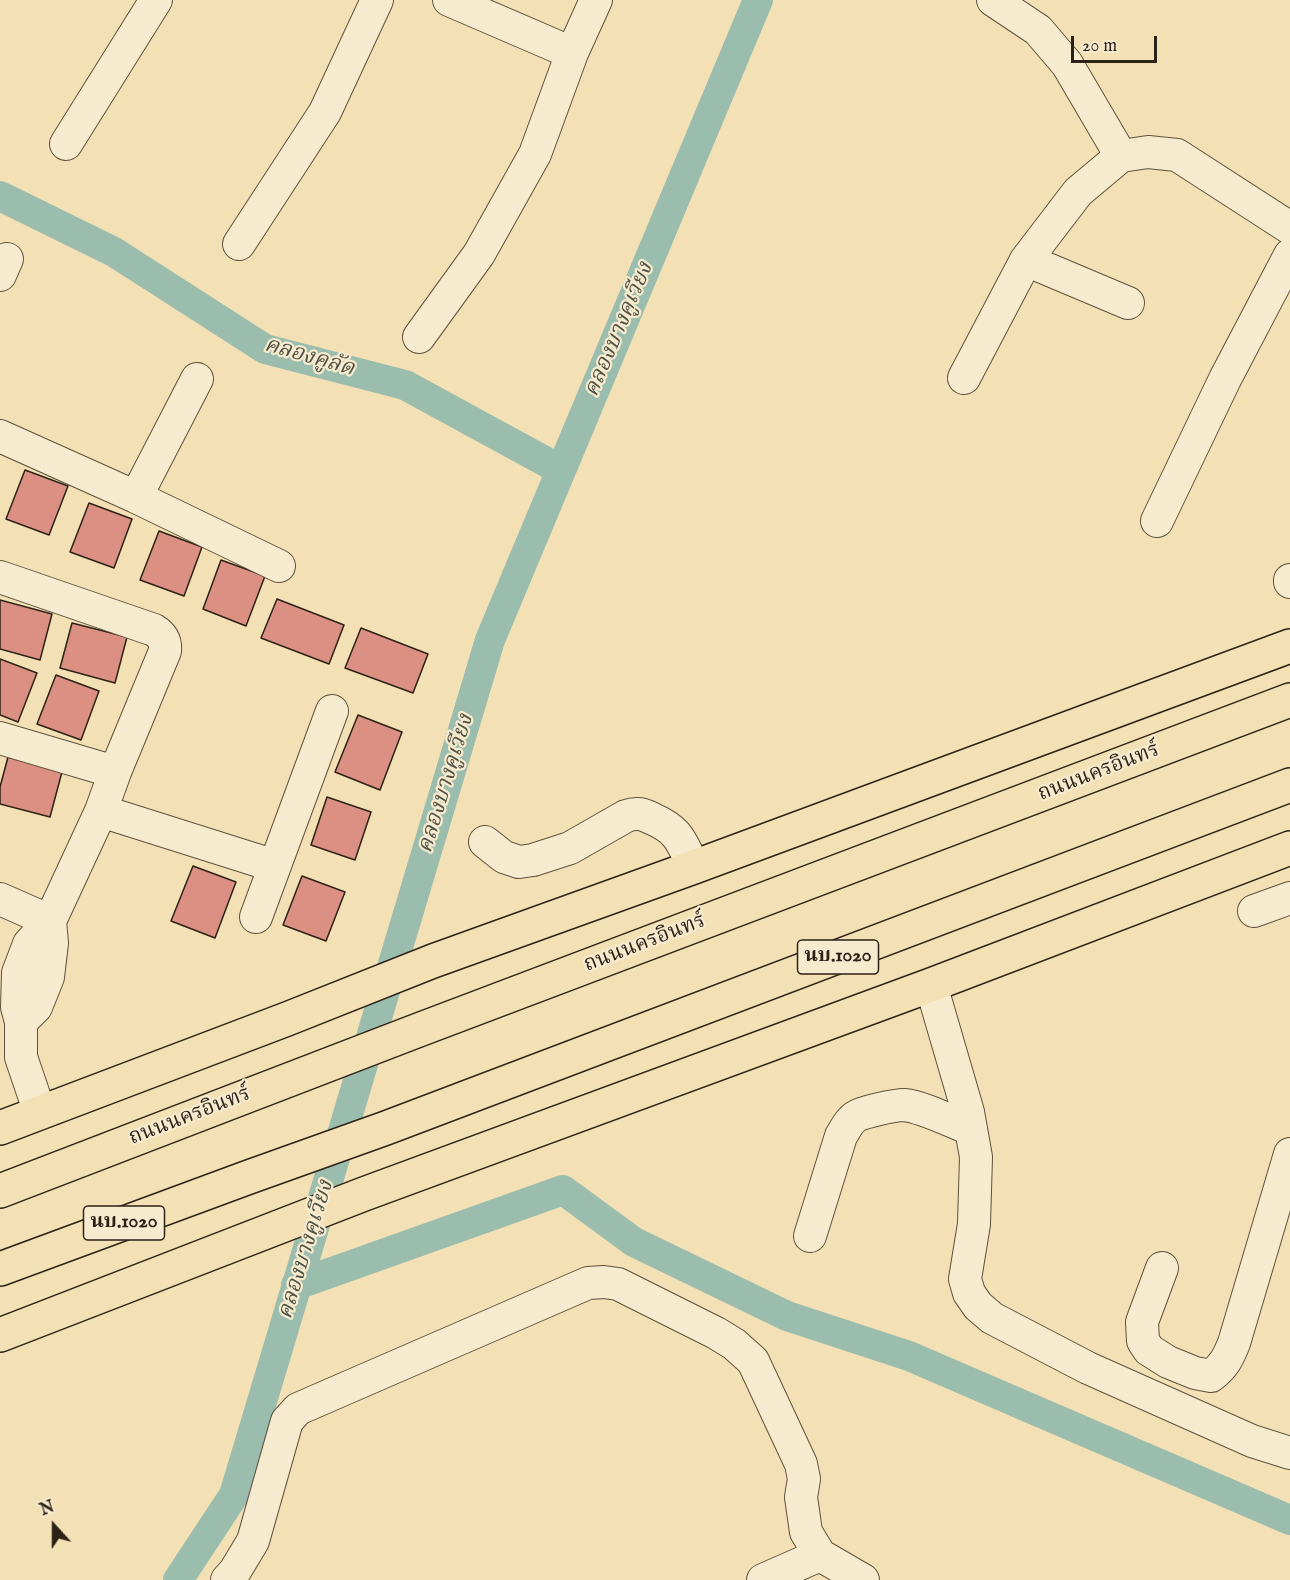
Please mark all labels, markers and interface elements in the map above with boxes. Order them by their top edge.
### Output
scale bar [1074,24,1160,62]
text: 20 m [1082,35,1117,58]
water label: คลองบางคูเวียง [580,259,660,401]
water label: คลองคูลัด [261,333,357,383]
water label: คลองบางคูเวียง [413,712,481,856]
street label: ถนนนครอินทร์ [1035,738,1163,808]
street label: ถนนนครอินทร์ [581,909,709,979]
road number: นบ.1020 [798,940,878,974]
street label: ถนนนครอินทร์ [126,1082,254,1152]
water label: คลองบางคูเวียง [273,1178,341,1322]
road number: นบ.1020 [84,1206,164,1240]
north arrow [24,1496,84,1556]
text: N [38,1497,58,1521]

